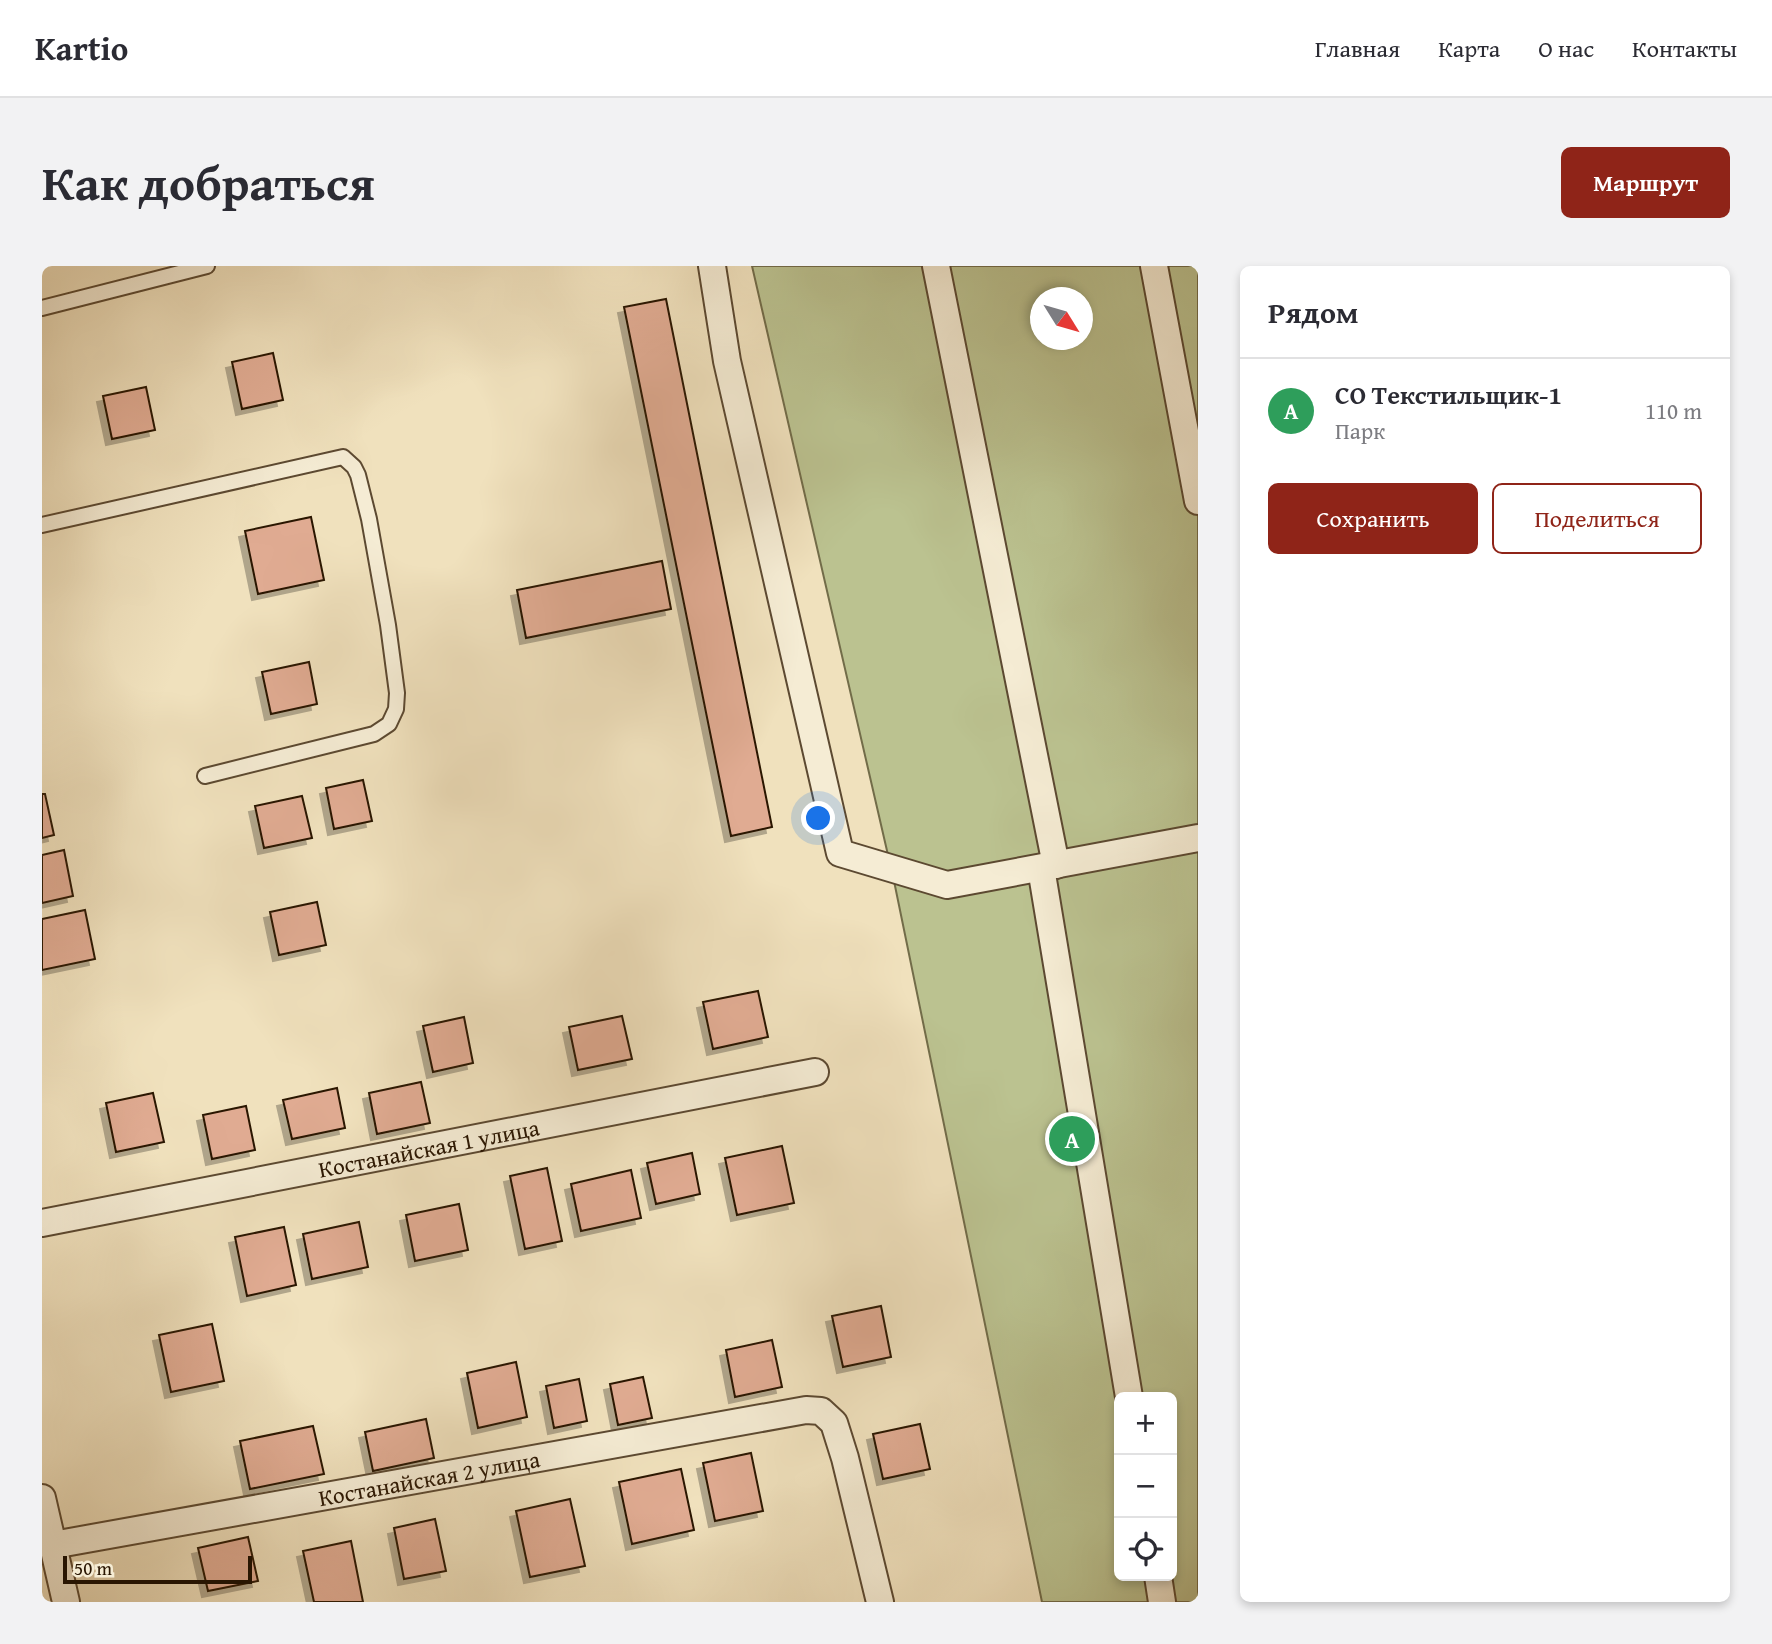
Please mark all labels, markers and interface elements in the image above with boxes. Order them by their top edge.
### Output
text: Kartio [35,24,128,72]
text: Главная [1315,31,1400,66]
text: Карта [1438,31,1500,66]
text: О нас [1538,31,1594,66]
text: Контакты [1632,31,1737,66]
text: Как добраться [42,146,375,218]
button: Маршрут [1561,147,1730,218]
north arrow [1030,287,1093,350]
text: Рядом [1268,290,1359,334]
text: СО Текстильщик-1 [1335,375,1562,414]
text: A [1284,394,1298,427]
text: 110 m [1645,394,1702,427]
text: Парк [1335,414,1385,447]
button: Сохранить [1268,483,1478,554]
button: Поделиться [1492,483,1702,554]
your location [801,801,835,835]
street label: Костанайская 1 улица [315,1110,542,1185]
pin: A [1049,1113,1095,1165]
map controls [1114,1392,1177,1581]
button: + [1114,1392,1177,1455]
street label: Костанайская 2 улица [316,1442,542,1514]
button: − [1114,1455,1177,1518]
button: locate [1114,1518,1177,1581]
scale bar [63,1553,252,1585]
text: 50 m [74,1554,112,1582]

